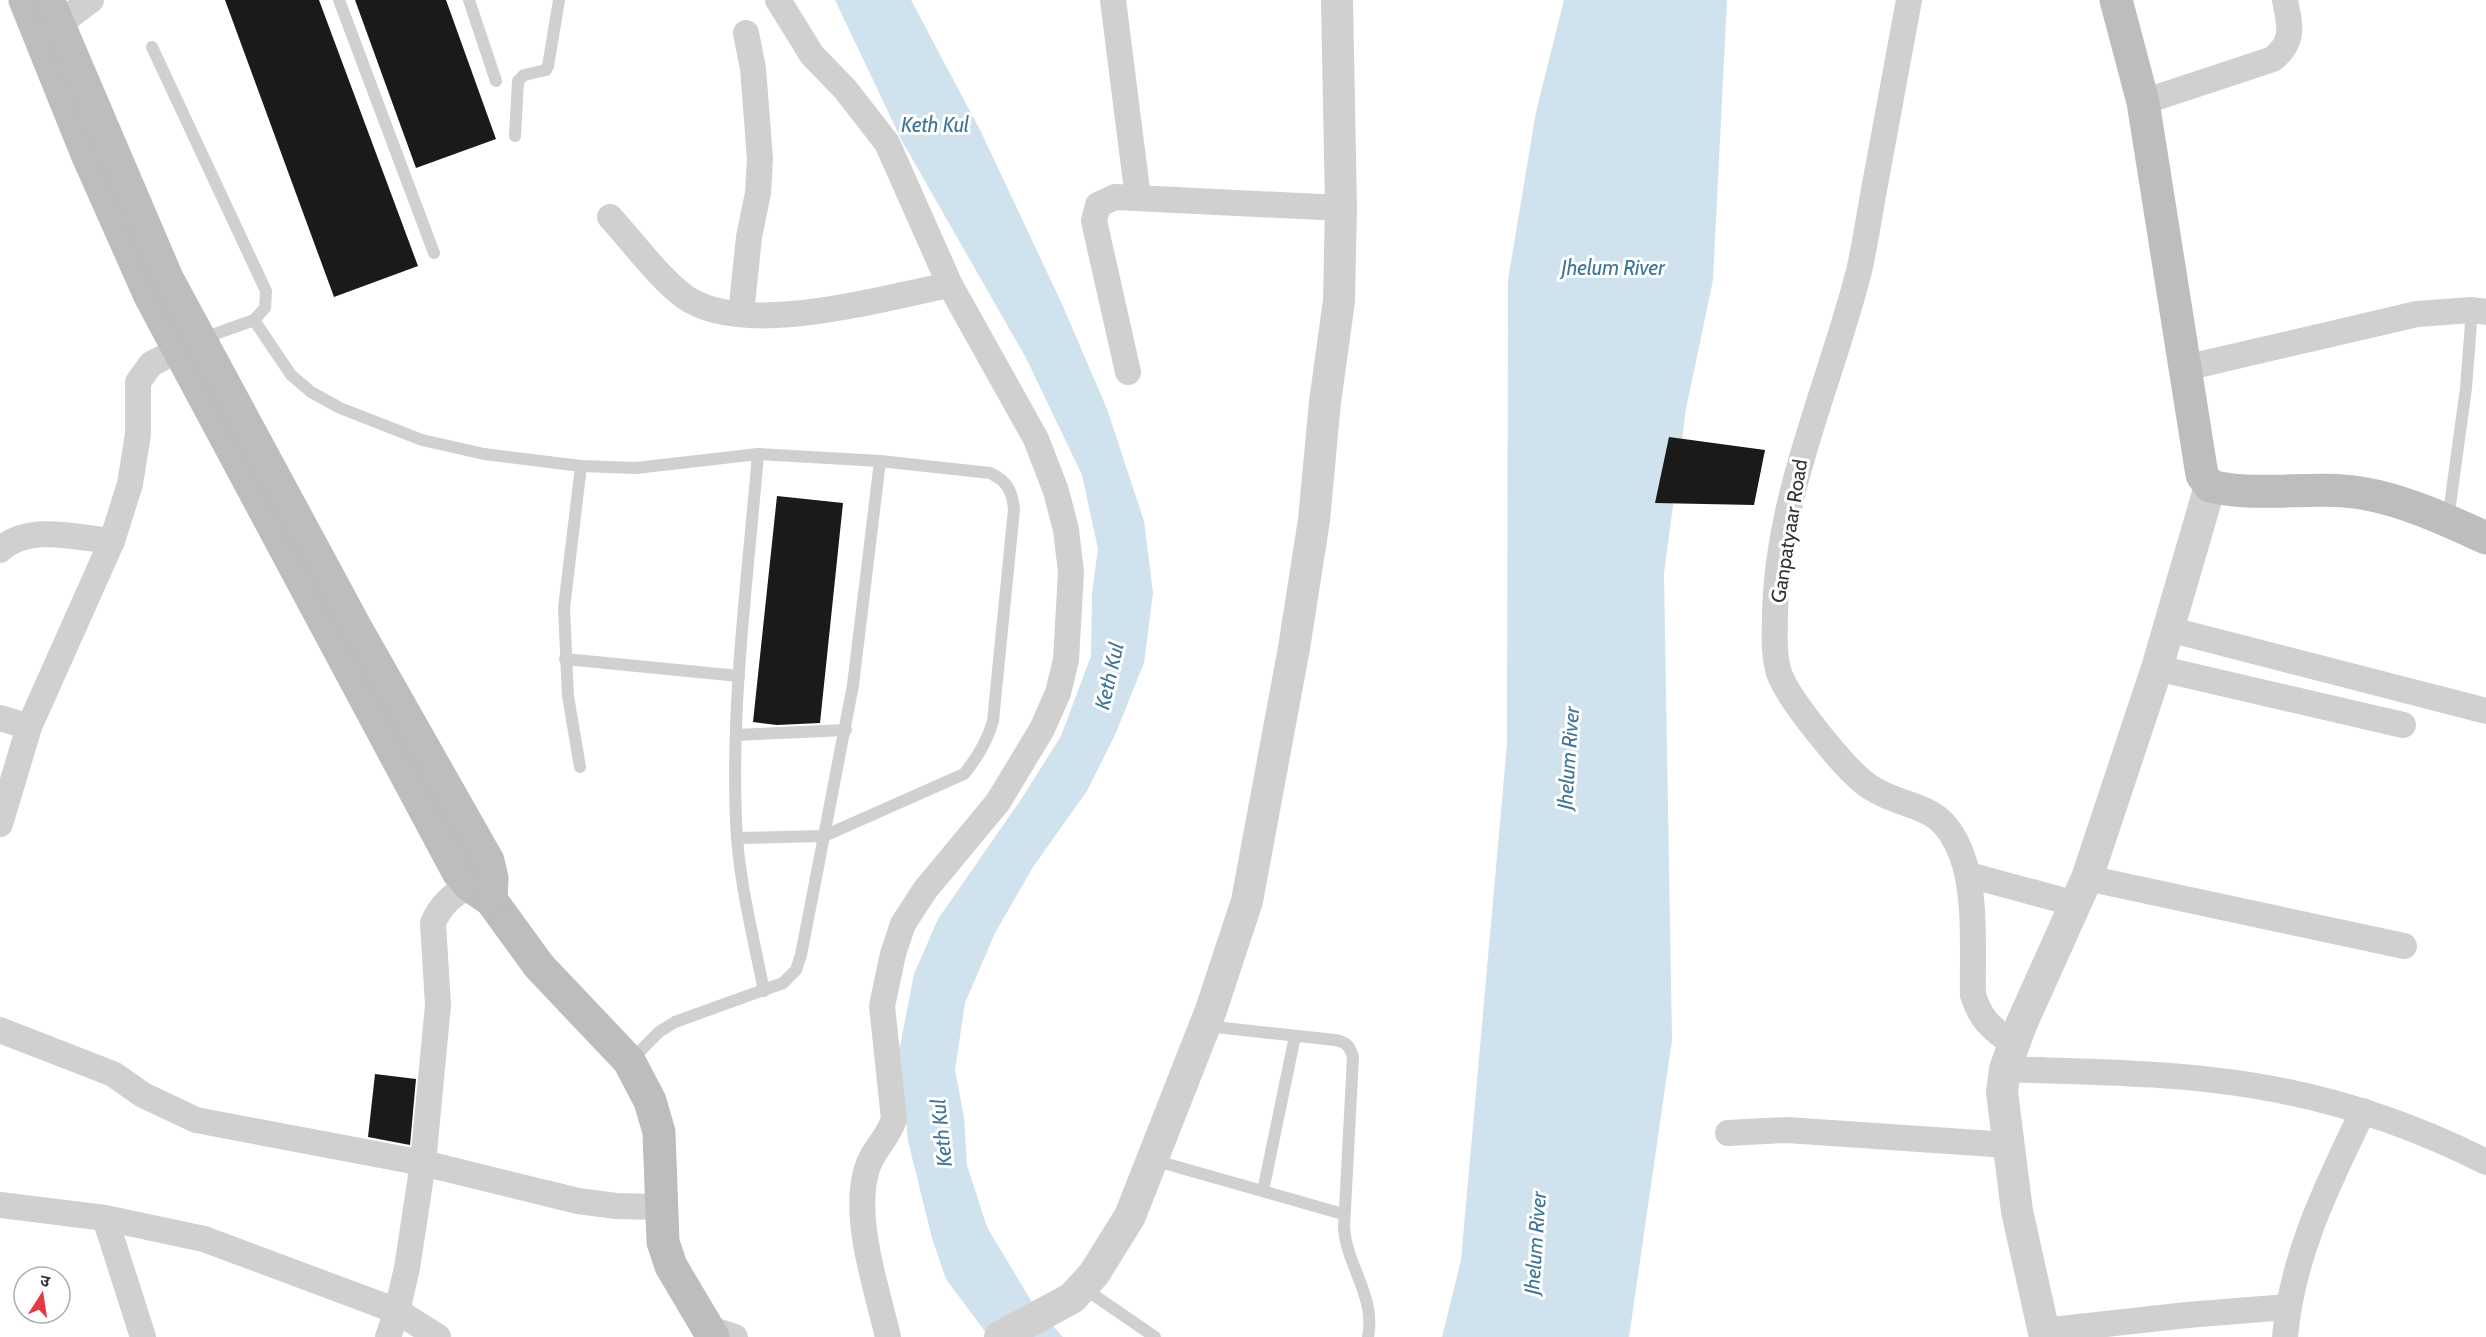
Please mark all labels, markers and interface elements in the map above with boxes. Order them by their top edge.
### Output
water label: Keth Kul [901,112,969,137]
water label: Jhelum River [1559,255,1666,280]
street label: Ganpatyaar Road [1766,458,1812,604]
water label: Keth Kul [1089,640,1129,712]
water label: Jhelum River [1552,704,1584,812]
water label: Keth Kul [925,1098,957,1168]
water label: Jhelum River [1519,1189,1551,1297]
north arrow [12,1265,72,1325]
text: उ [38,1271,52,1291]

